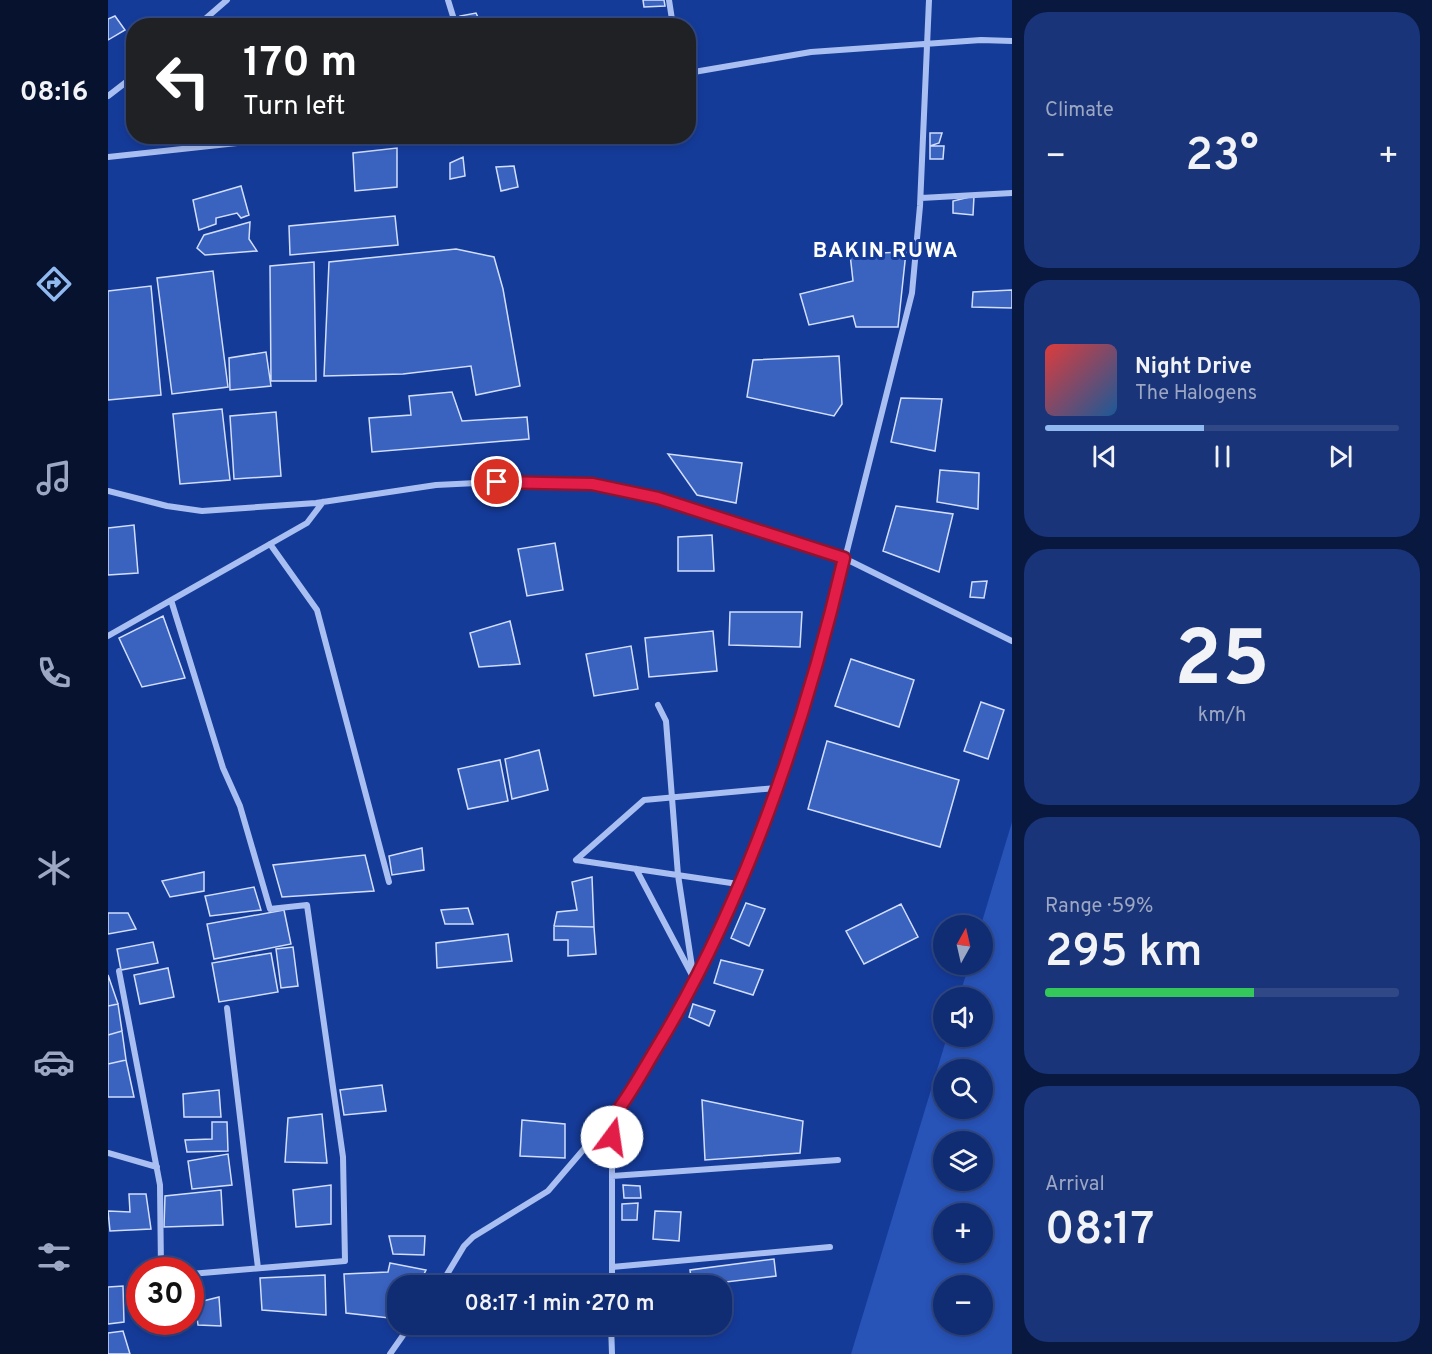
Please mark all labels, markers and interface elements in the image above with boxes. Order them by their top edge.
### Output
text: 170 m [243,38,357,91]
icon: left [144,42,222,120]
text: 08:16 [20,76,88,110]
text: Turn left [243,90,345,124]
text: Climate [1045,98,1114,124]
text: 23° [1185,129,1259,186]
text: − [1045,137,1066,179]
text: + [1378,137,1399,179]
district label: BAKIN RUWA [813,238,959,265]
icon: directions [33,263,75,305]
text: Night Drive [1135,354,1252,381]
text: The Halogens [1135,381,1257,407]
icon: previous [1088,440,1121,473]
icon: pause [1206,440,1239,473]
icon: next [1324,440,1357,473]
pin [471,456,522,507]
icon: music [33,457,75,499]
icon: arrive [480,465,513,498]
text: 25 [1174,614,1270,713]
icon: phone [33,652,75,694]
text: km/h [1198,703,1246,729]
icon: climate [33,847,75,889]
text: Range · 59% [1045,894,1153,920]
north arrow [933,915,993,975]
map controls [933,915,993,1335]
text: 295 km [1045,925,1202,982]
button: sound [933,987,993,1047]
icon: car [33,1041,75,1083]
button: search [933,1059,993,1119]
position arrow [580,1105,644,1169]
button: layers [933,1131,993,1191]
text: Arrival [1045,1172,1105,1198]
button: + [933,1203,993,1263]
text: 08:17 [1045,1203,1154,1260]
icon: filters [33,1236,75,1278]
speed limit sign: 30 [126,1257,204,1335]
button: − [933,1275,993,1335]
text: 08:17 · 1 min · 270 m [464,1291,655,1318]

